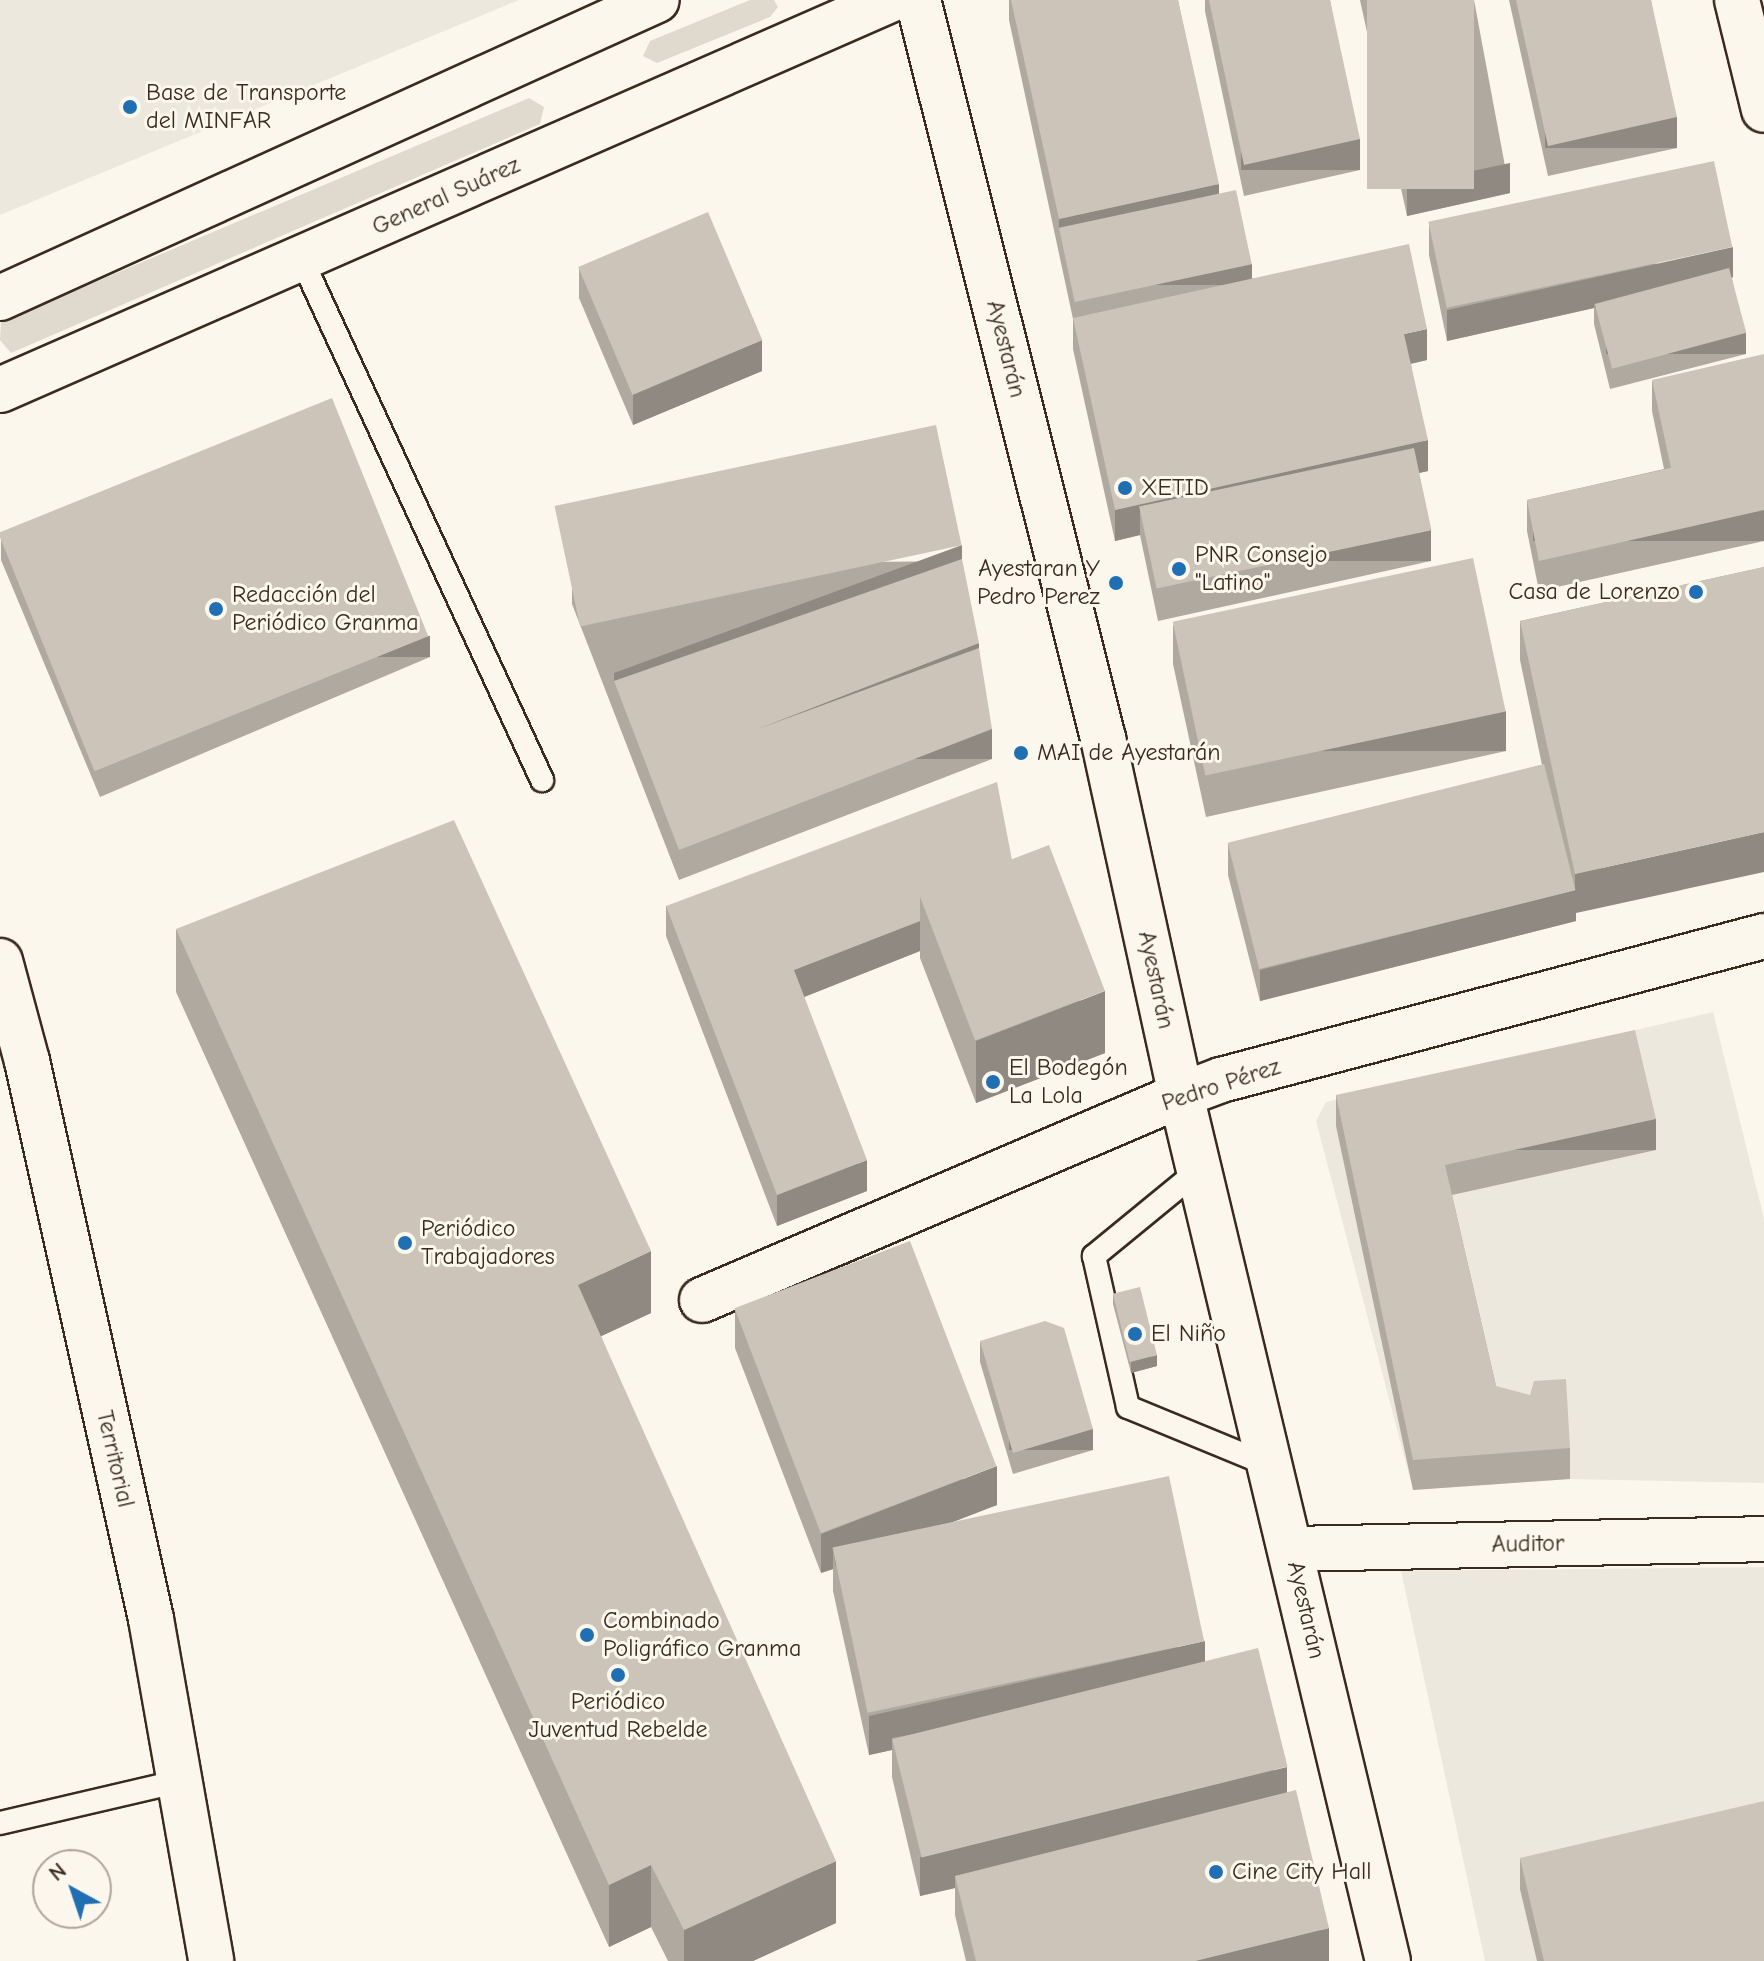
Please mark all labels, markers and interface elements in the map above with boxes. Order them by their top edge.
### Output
place label: Base de Transporte del MINFAR [146,79,346,135]
marker: Base de Transporte del MINFAR [121,98,139,116]
street label: General Suárez [368,151,524,241]
street label: Ayestarán [980,297,1032,401]
place label: XETID [1141,474,1209,502]
marker: XETID [1116,479,1134,497]
place label: PNR Consejo "Latino" [1195,541,1328,597]
place label: Ayestaran Y Pedro Perez [977,555,1100,611]
marker: PNR Consejo "Latino" [1170,560,1188,578]
marker: Ayestaran Y Pedro Perez [1107,574,1125,592]
place label: Casa de Lorenzo [1509,578,1680,606]
place label: Redacción del Periódico Granma [232,581,419,637]
marker: Casa de Lorenzo [1687,583,1705,601]
marker: Redacción del Periódico Granma [207,600,225,618]
place label: MAI de Ayestarán [1037,739,1221,767]
marker: MAI de Ayestarán [1012,744,1030,762]
street label: Ayestarán [1132,928,1180,1032]
street label: Pedro Pérez [1158,1052,1284,1118]
place label: El Bodegón La Lola [1009,1054,1128,1110]
marker: El Bodegón La Lola [984,1073,1002,1091]
place label: Periódico Trabajadores [421,1215,555,1271]
marker: Periódico Trabajadores [396,1234,414,1252]
place label: El Niño [1151,1320,1226,1348]
marker: El Niño [1126,1325,1144,1343]
street label: Territorial [90,1408,140,1510]
street label: Auditor [1491,1529,1565,1559]
street label: Ayestarán [1281,1558,1331,1662]
place label: Combinado Poligráfico Granma [603,1607,801,1663]
marker: Combinado Poligráfico Granma [578,1626,596,1644]
marker: Periódico Juventud Rebelde [609,1666,627,1684]
place label: Periódico Juventud Rebelde [529,1688,707,1744]
north arrow [32,1849,112,1929]
text: N [44,1858,72,1887]
place label: Cine City Hall [1232,1858,1372,1886]
marker: Cine City Hall [1207,1863,1225,1881]

